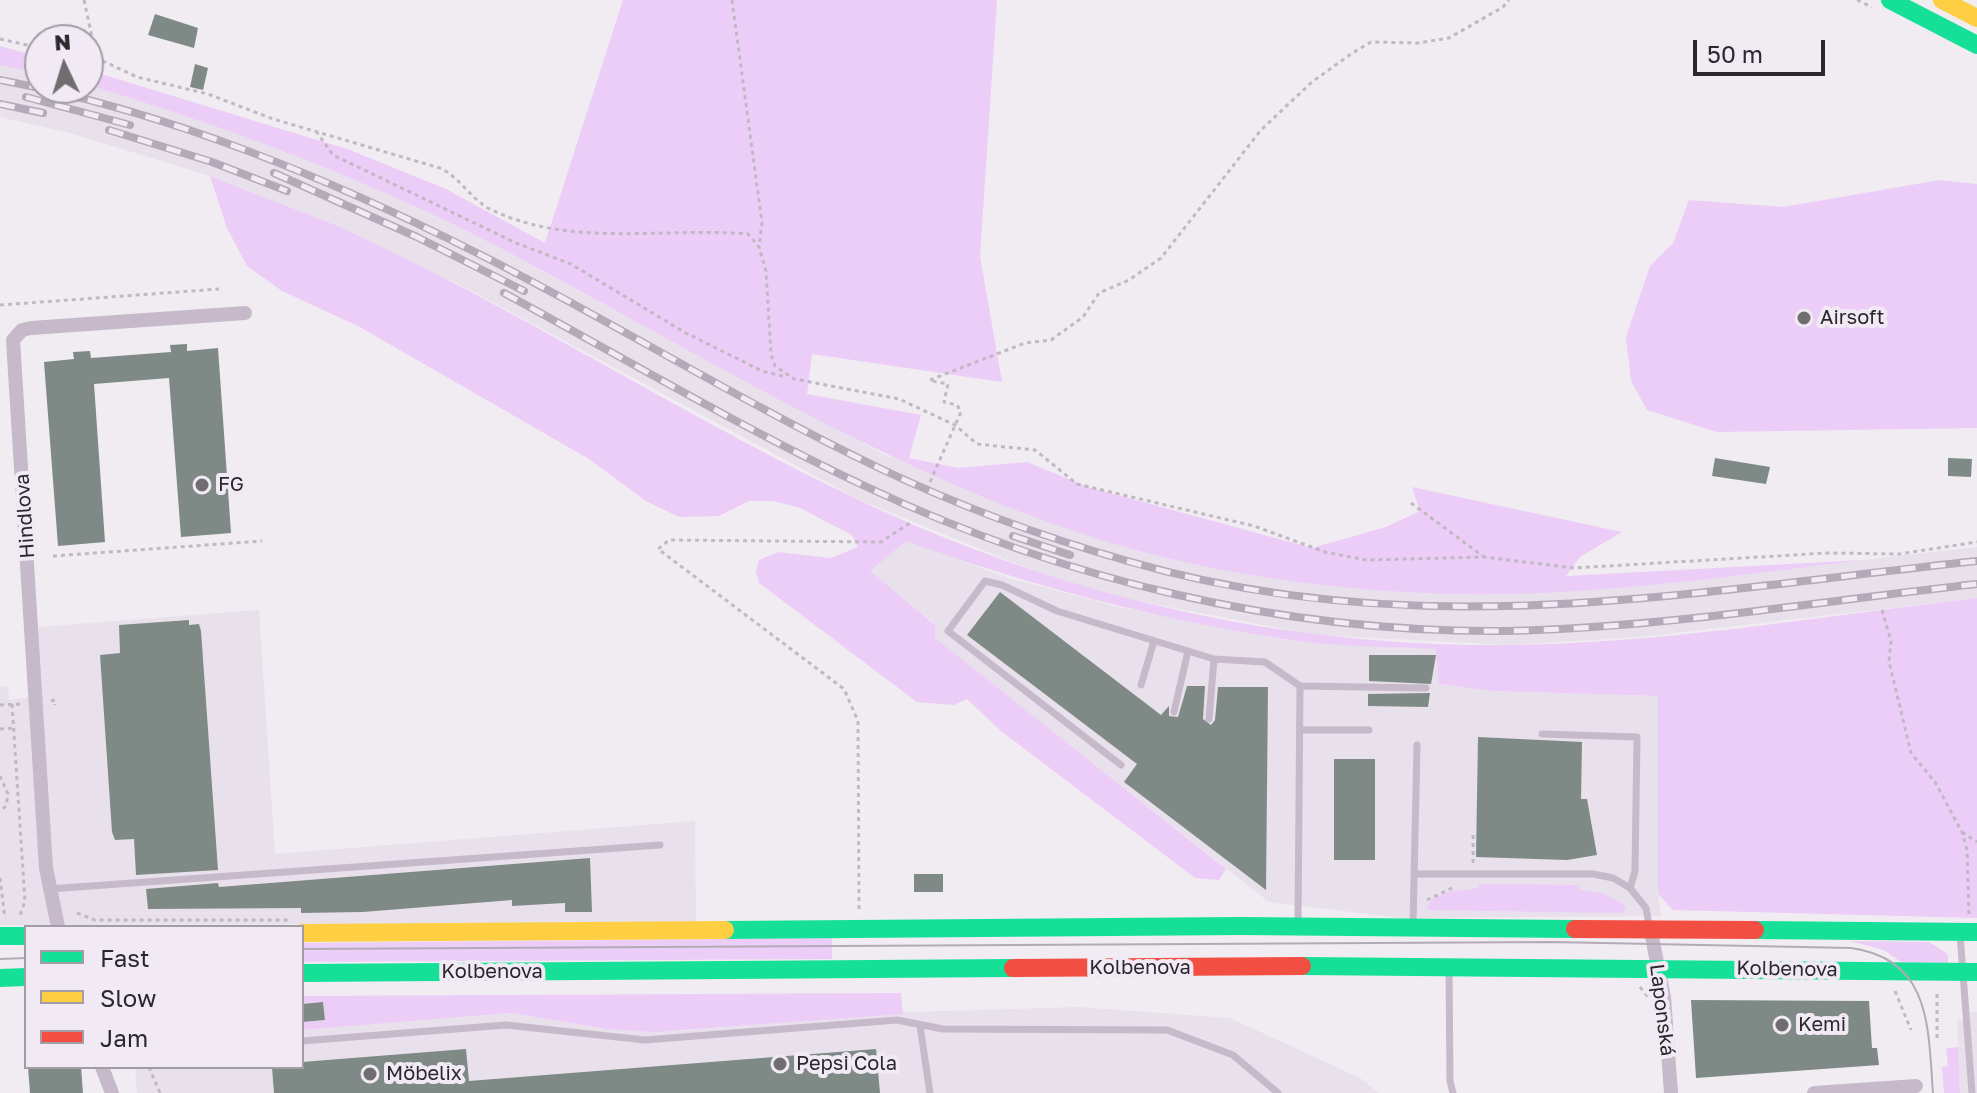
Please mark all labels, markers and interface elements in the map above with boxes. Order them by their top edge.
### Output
north arrow [24,24,104,104]
scale bar [1697,24,1829,74]
text: N [53,28,72,56]
text: 50 m [1707,39,1763,68]
place label: Airsoft [1820,306,1884,330]
marker: Airsoft [1795,309,1813,327]
street label: Hindlova [10,473,40,559]
place label: FG [218,473,244,497]
marker: FG [193,476,211,494]
legend [24,925,304,1069]
text: Fast [100,943,150,972]
street label: Kolbenova [1089,956,1191,980]
street label: Kolbenova [1736,956,1838,982]
street label: Kolbenova [441,960,543,984]
street label: Laponská [1644,963,1680,1057]
text: Slow [100,983,156,1012]
place label: Kemi [1798,1013,1846,1037]
marker: Kemi [1773,1016,1791,1034]
text: Jam [100,1023,148,1052]
place label: Pepsi Cola [796,1052,897,1076]
marker: Pepsi Cola [771,1055,789,1073]
place label: Möbelix [386,1062,462,1086]
marker: Möbelix [361,1065,379,1083]

